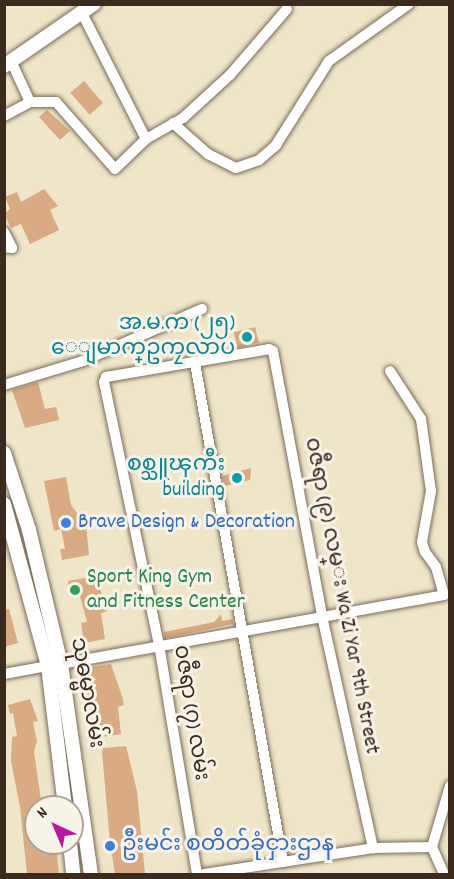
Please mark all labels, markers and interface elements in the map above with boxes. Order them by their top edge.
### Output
place label: အ.မ.က (၂၅) ေျမာက္ဥကၠလာပ [51,311,235,362]
marker: အ.မ.က (၂၅) ေျမာက္ဥကၠလာပ [240,330,254,344]
street label: ၀ဇီရာ (၉) လမ္း Wa Zi Yar 9th Street [297,435,385,757]
place label: စစ္သူၾကီး building [127,452,225,504]
marker: စစ္သူၾကီး building [230,471,244,485]
place label: Brave Design & Decoration [78,510,295,536]
marker: Brave Design & Decoration [59,516,73,530]
place label: Sport King Gym and Fitness Center [87,564,245,616]
marker: Sport King Gym and Fitness Center [68,583,82,597]
street label: သုဓမ္မာလမ်း [63,636,109,750]
street label: ၀ဇီရာ (၇) လမ်း [166,643,214,783]
north arrow [24,795,84,855]
text: N [32,802,53,824]
place label: ဦးမင်း စတိတ်ခုံငှားဌာန [122,833,334,859]
marker: ဦးမင်း စတိတ်ခုံငှားဌာန [103,839,117,853]

